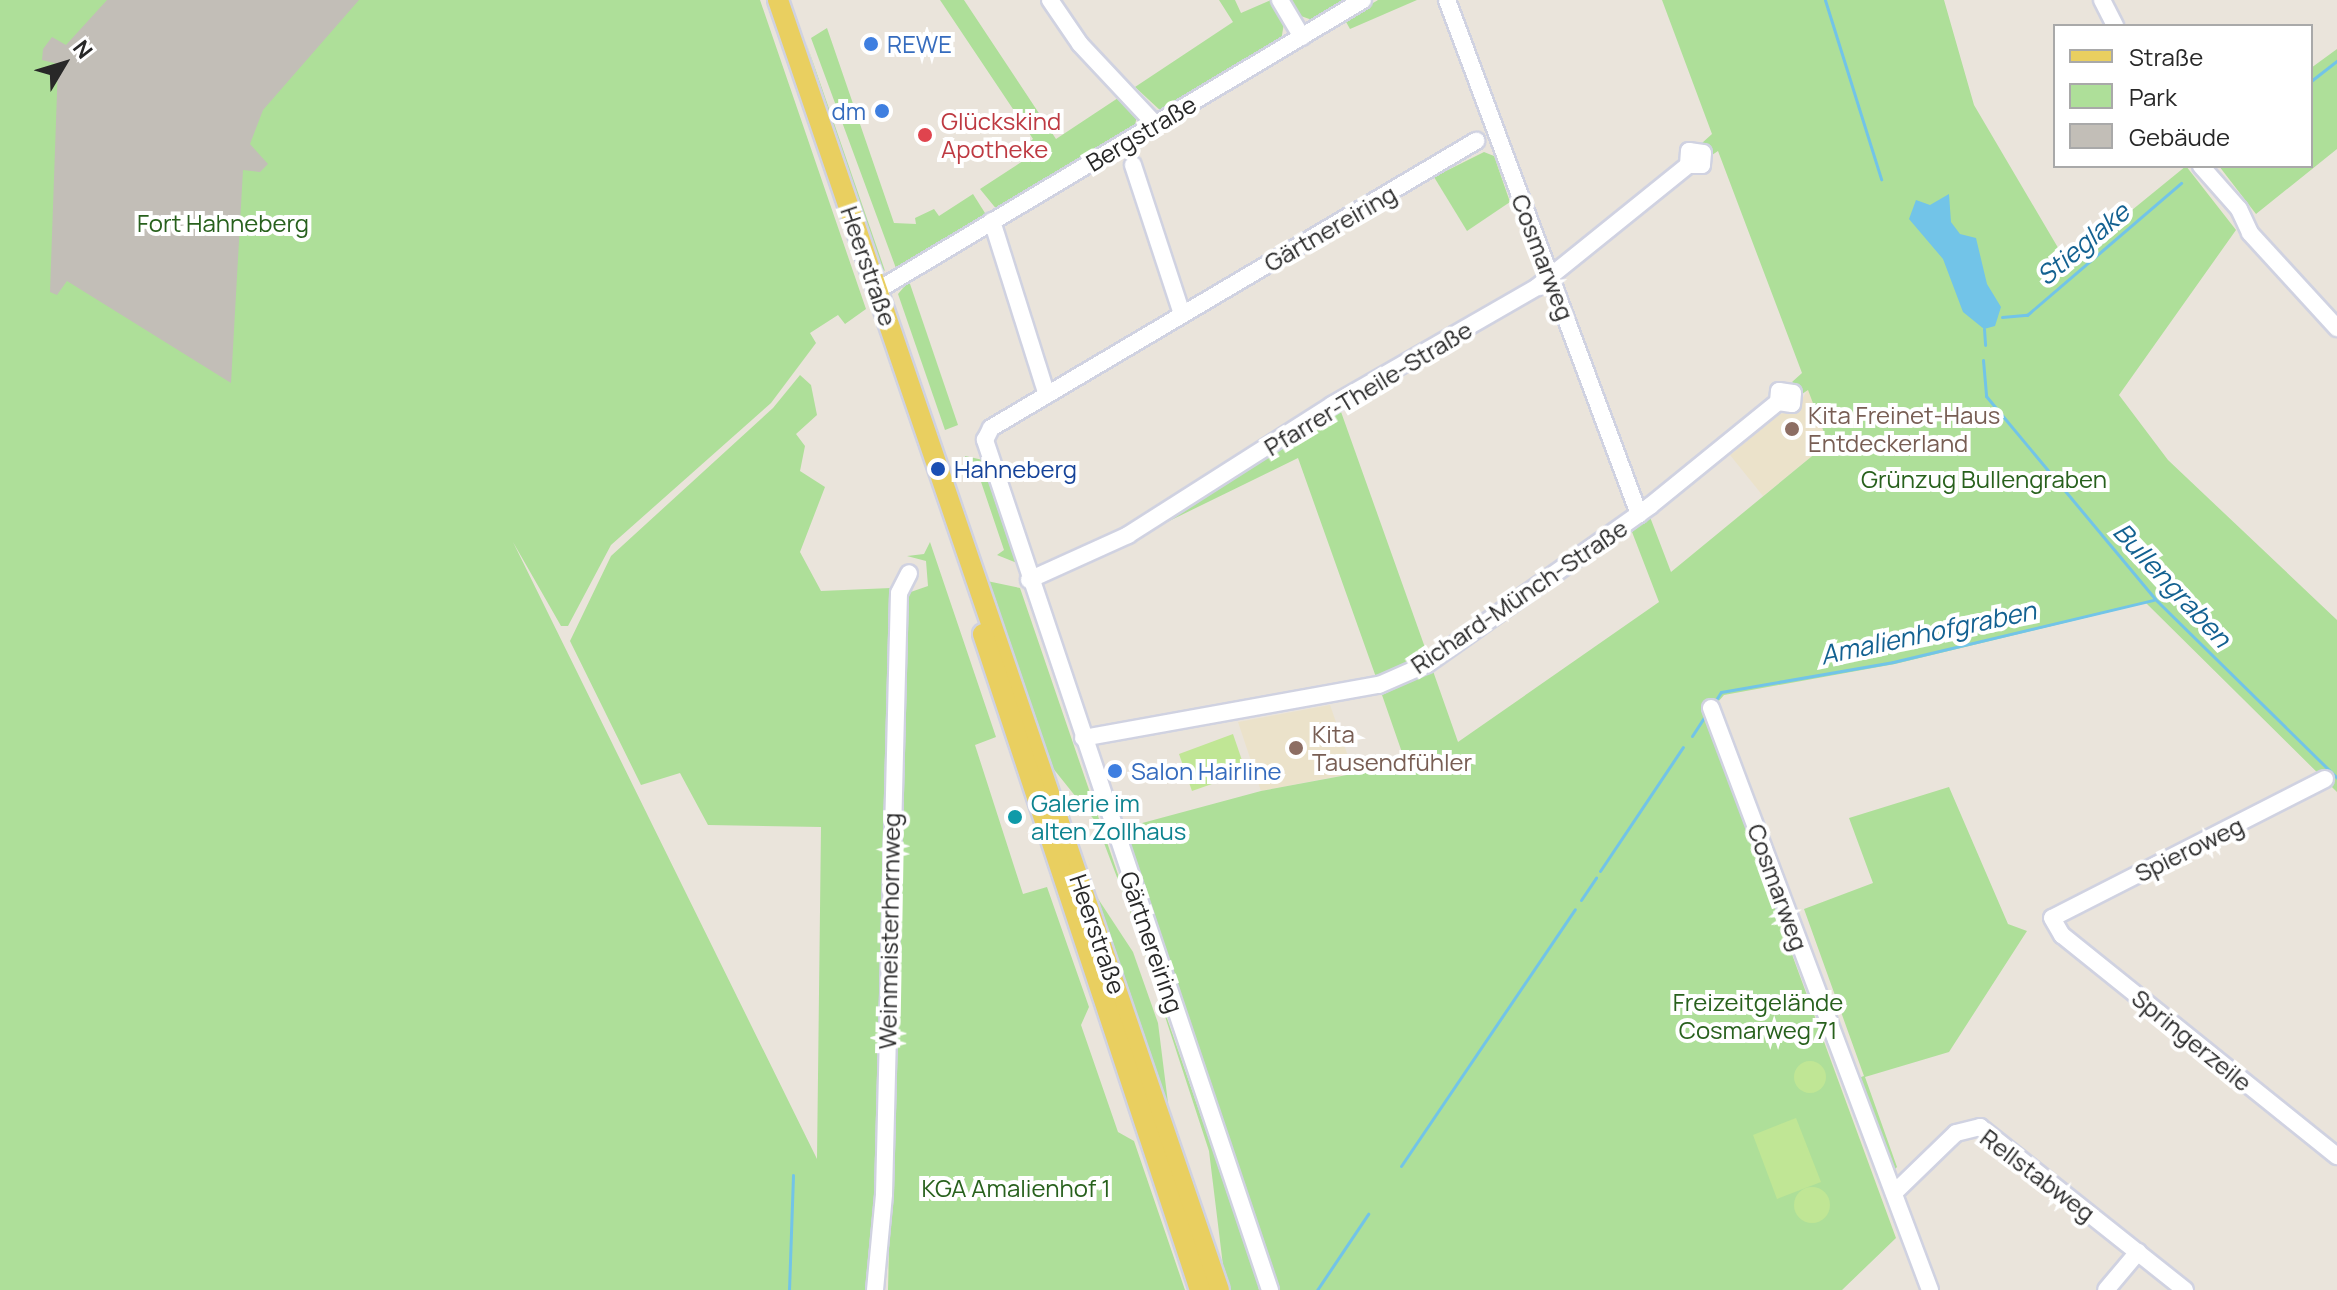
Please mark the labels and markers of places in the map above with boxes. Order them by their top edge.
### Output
place label: REWE [887,30,952,58]
marker: REWE [862,35,880,53]
place label: dm [831,97,866,125]
marker: dm [873,102,891,120]
place label: Glückskind Apotheke [941,107,1061,163]
marker: Glückskind Apotheke [916,126,934,144]
place label: Kita Freinet-Haus Entdeckerland [1808,401,2000,457]
marker: Kita Freinet-Haus Entdeckerland [1783,420,1801,438]
place label: Hahneberg [954,455,1077,483]
marker: Hahneberg [929,460,947,478]
place label: Kita Tausendfühler [1312,720,1472,776]
marker: Kita Tausendfühler [1287,739,1305,757]
place label: Salon Hairline [1131,757,1281,785]
marker: Salon Hairline [1106,762,1124,780]
place label: Galerie im alten Zollhaus [1031,789,1186,845]
marker: Galerie im alten Zollhaus [1006,808,1024,826]

